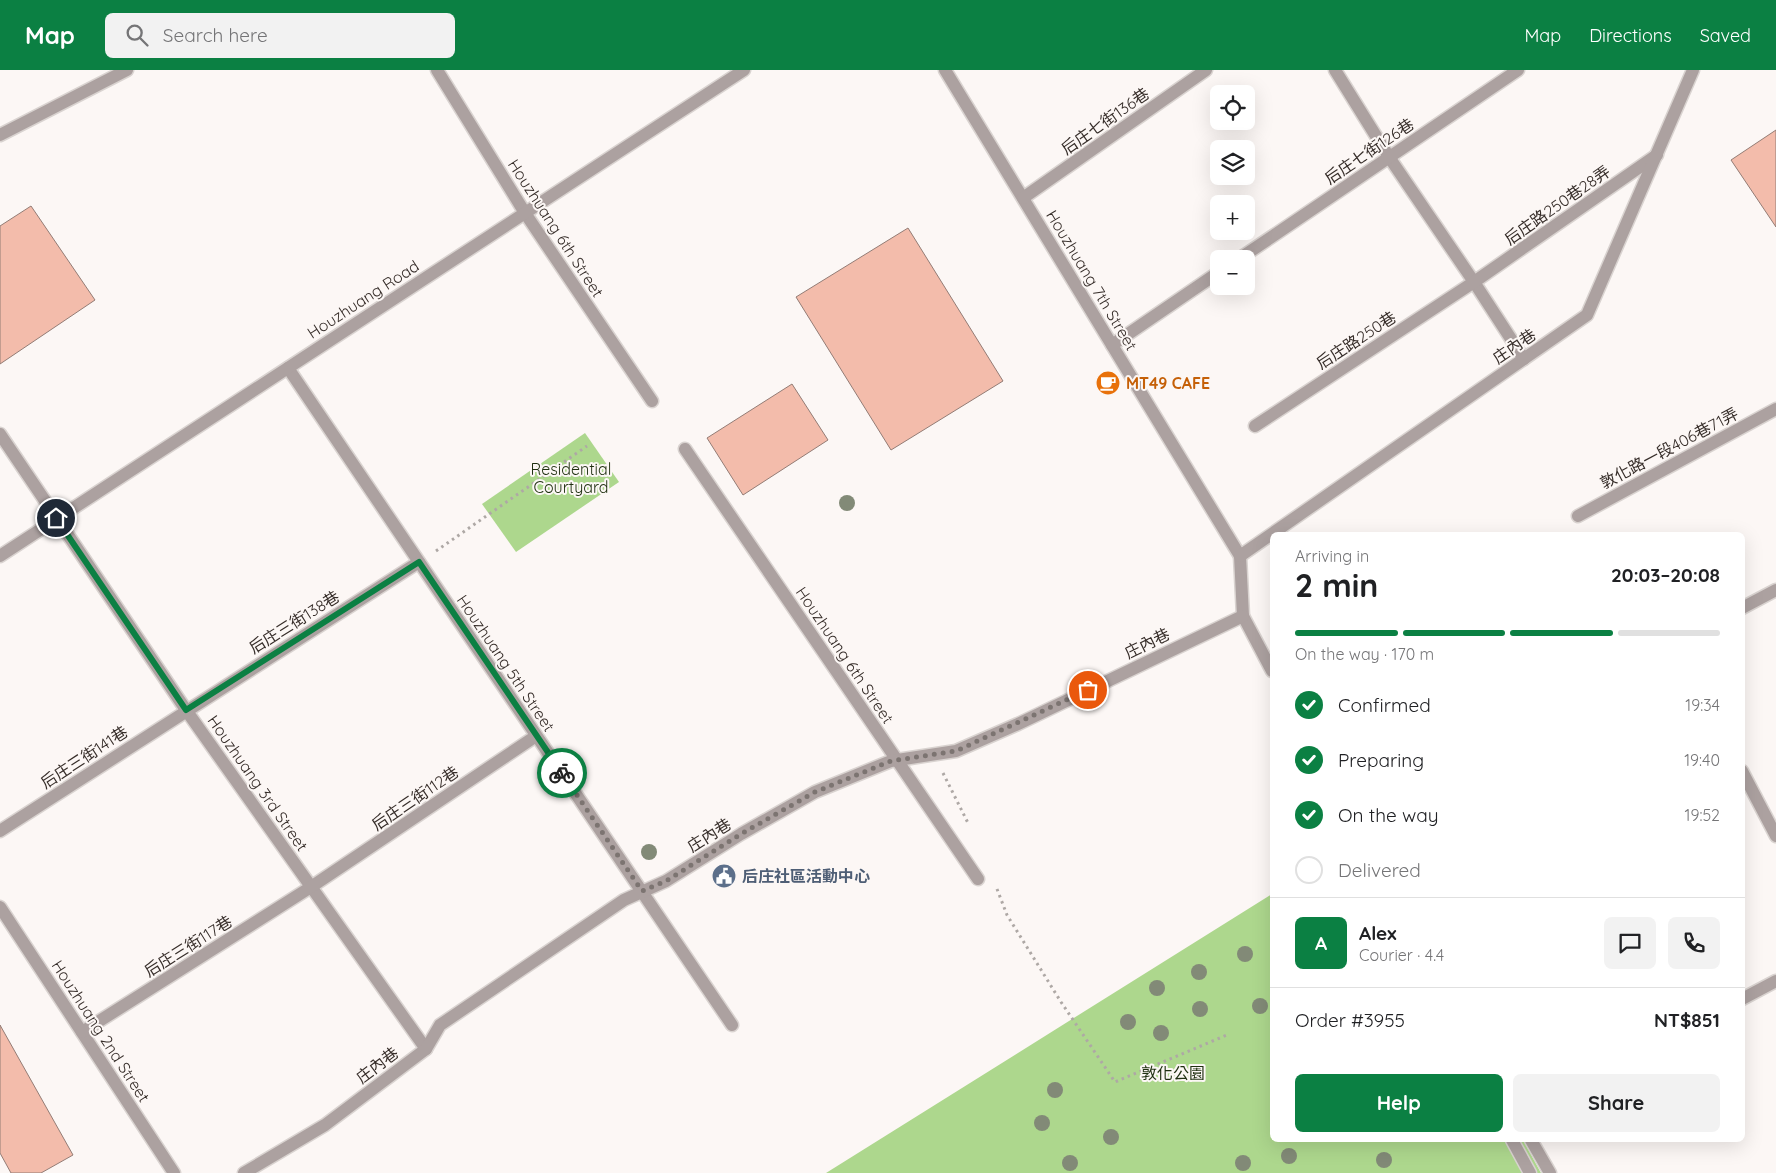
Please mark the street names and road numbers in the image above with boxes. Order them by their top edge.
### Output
street label: 后庄七街136巷 [1057,83,1153,159]
street label: 后庄七街126巷 [1321,114,1417,188]
street label: Houzhuang 6th Street [504,155,608,301]
street label: 后庄路250巷28弄 [1500,161,1614,249]
street label: Houzhuang 7th Street [1042,206,1142,354]
street label: Houzhuang Road [303,255,423,343]
street label: 后庄路250巷 [1312,307,1400,373]
street label: 庄內巷 [1489,324,1539,368]
street label: 敦化路一段406巷71弄 [1597,403,1741,493]
street label: Houzhuang 6th Street [792,583,898,727]
street label: 后庄三街138巷 [245,586,343,658]
street label: Houzhuang 5th Street [453,591,559,735]
street label: 庄內巷 [1121,623,1173,663]
street label: Houzhuang 3rd Street [204,711,312,855]
street label: 后庄三街141巷 [37,721,131,793]
street label: 后庄三街112巷 [368,762,462,834]
street label: 庄內巷 [683,814,735,856]
street label: 后庄三街117巷 [140,911,236,981]
street label: Houzhuang 2nd Street [48,956,154,1106]
street label: 庄內巷 [352,1043,402,1087]

